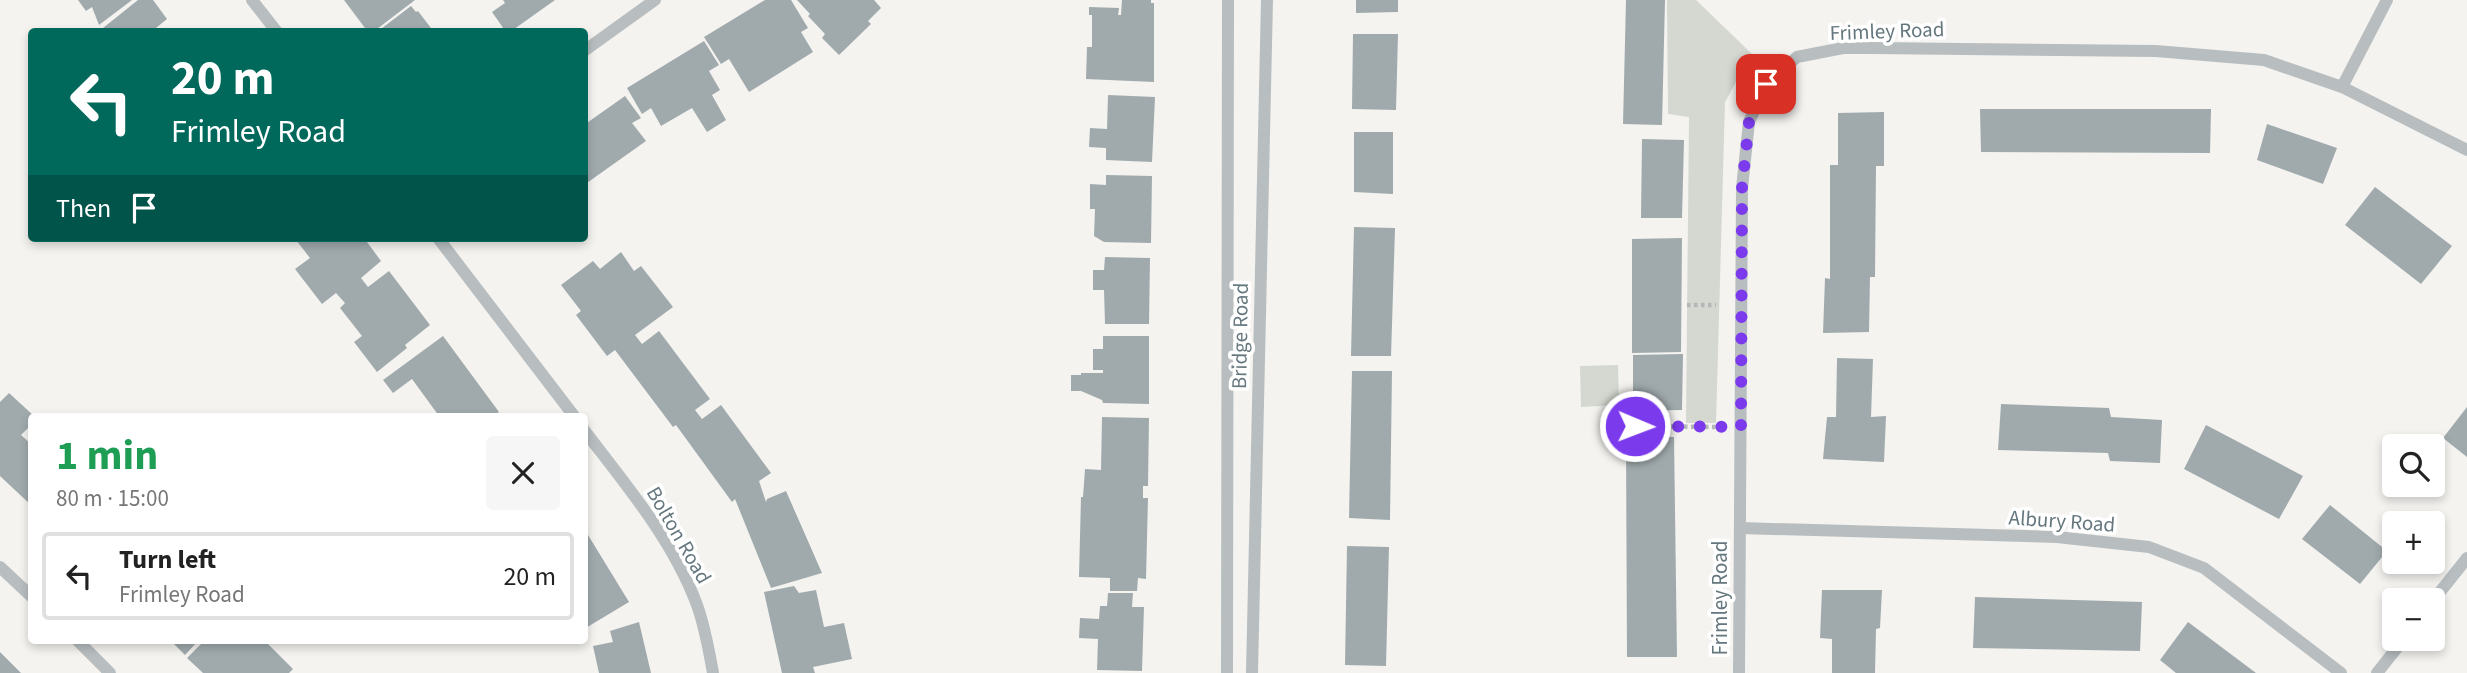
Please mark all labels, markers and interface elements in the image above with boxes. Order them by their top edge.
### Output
street label: Frimley Road [1829,14,1945,48]
text: 20 m [171,44,275,114]
pin [1736,54,1796,114]
icon: left [56,56,147,147]
icon: arrive [1747,65,1785,103]
text: Frimley Road [171,109,346,155]
icon: arrive [125,189,163,227]
text: Then [56,190,111,227]
street label: Bridge Road [1224,283,1256,389]
position arrow [1598,389,1672,463]
text: 1 min [56,426,158,486]
map controls [2382,434,2445,651]
button: search [2382,434,2445,497]
button: close [486,436,560,510]
street label: Bolton Road [639,481,719,589]
text: 80 m · 15:00 [56,482,169,515]
street label: Albury Road [2008,502,2116,540]
button: + [2382,511,2445,574]
text: Turn left [119,541,216,578]
street label: Frimley Road [1705,541,1735,655]
icon: left [60,557,98,595]
text: 20 m [503,558,556,595]
text: Frimley Road [119,578,245,611]
button: − [2382,588,2445,651]

